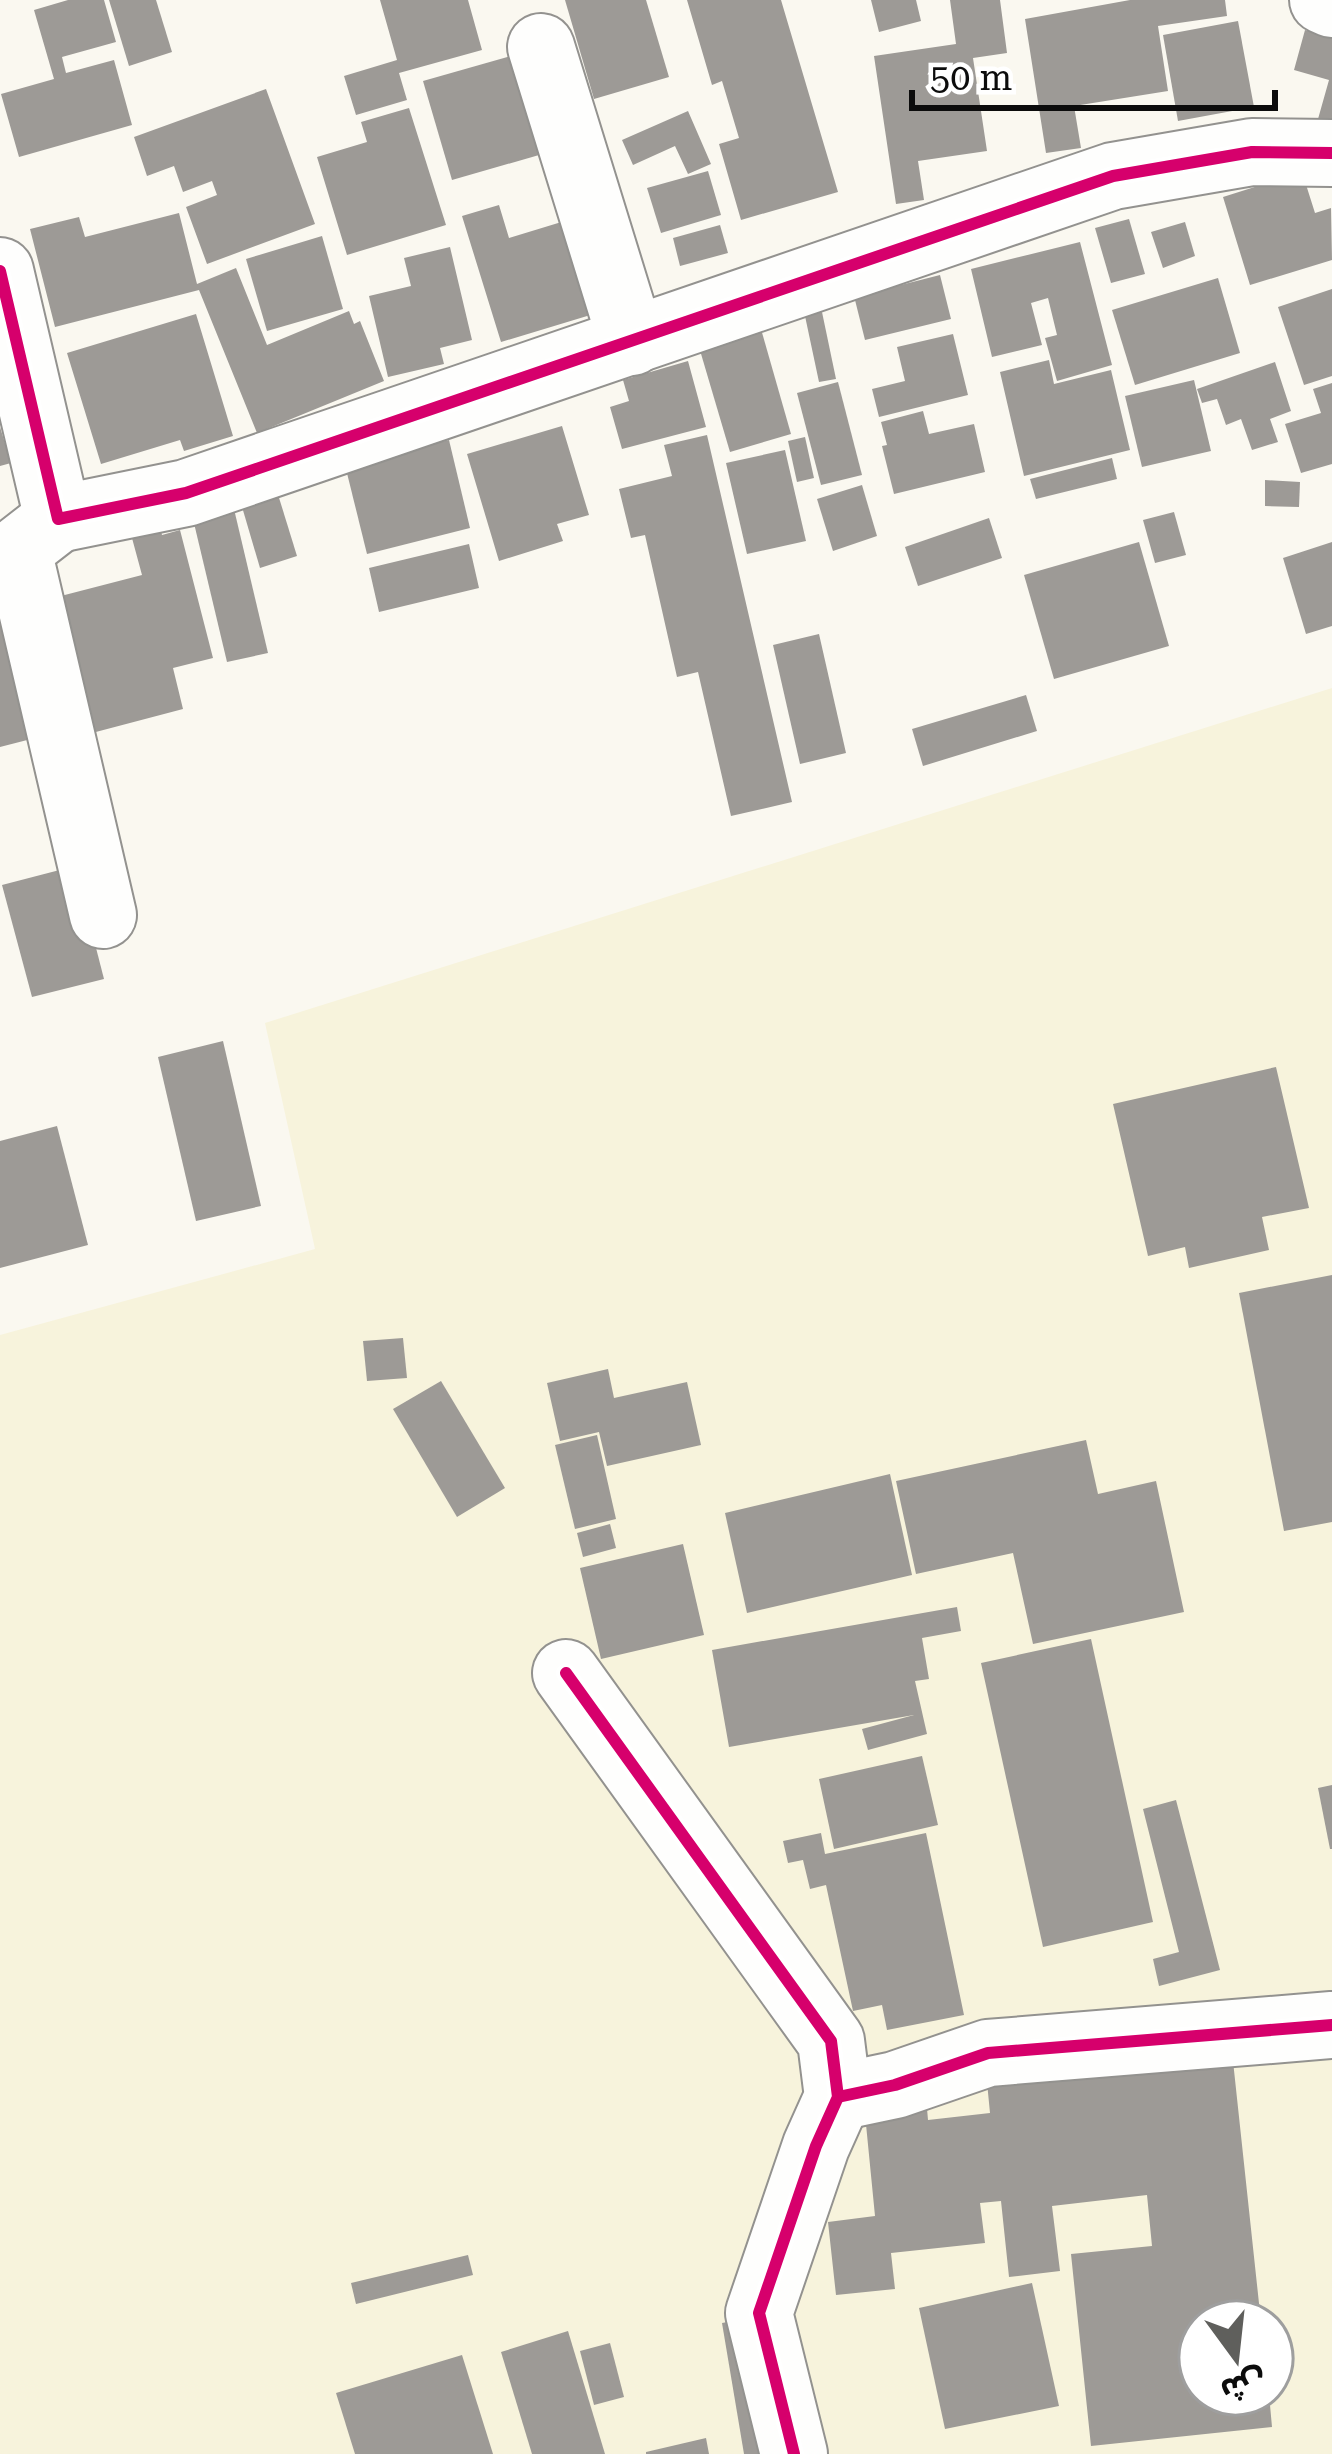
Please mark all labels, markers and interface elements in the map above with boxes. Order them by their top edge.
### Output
scale bar [912,36,1275,110]
text: 50 m [930,57,1012,99]
north arrow [1176,2298,1296,2418]
text: ش [1217,2362,1271,2411]

